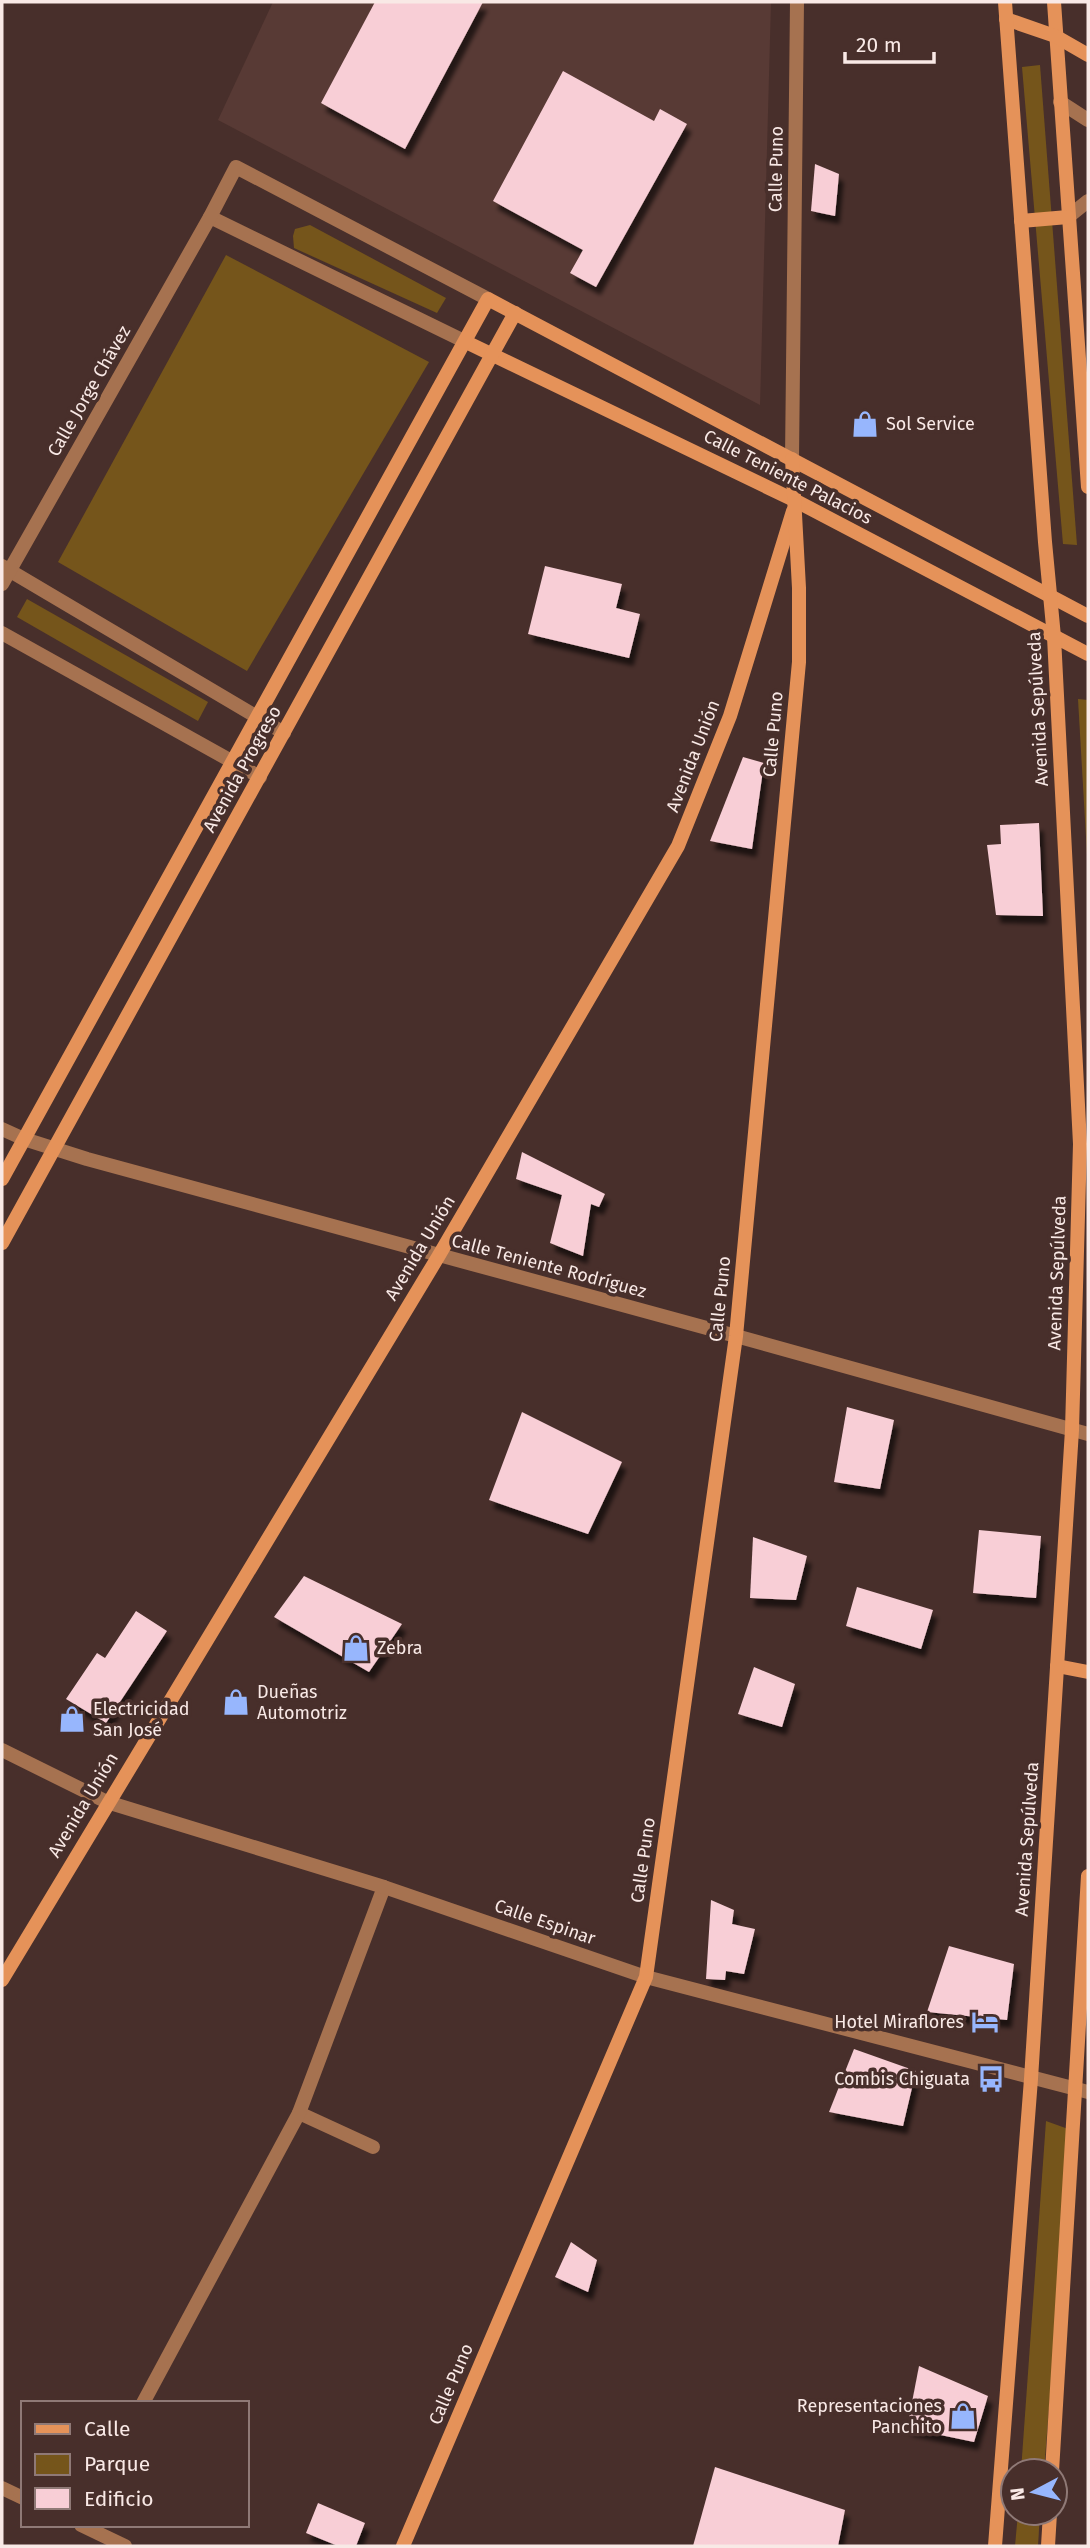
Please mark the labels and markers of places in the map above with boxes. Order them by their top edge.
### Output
shop icon: Sol Service [850,409,880,439]
place label: Sol Service [886,413,975,435]
shop icon: Zebra [341,1633,371,1663]
place label: Zebra [377,1637,423,1659]
place label: Dueñas Automotriz [257,1681,347,1724]
shop icon: Dueñas Automotriz [221,1687,251,1717]
place label: Electricidad San José [93,1698,190,1741]
shop icon: Electricidad San José [57,1704,87,1734]
hotel icon: Hotel Miraflores [970,2007,1000,2037]
place label: Hotel Miraflores [834,2011,964,2033]
bus stop icon: Combis Chiguata [976,2064,1006,2094]
place label: Combis Chiguata [834,2068,970,2090]
place label: Representaciones Panchito [797,2395,942,2438]
shop icon: Representaciones Panchito [948,2401,978,2431]

